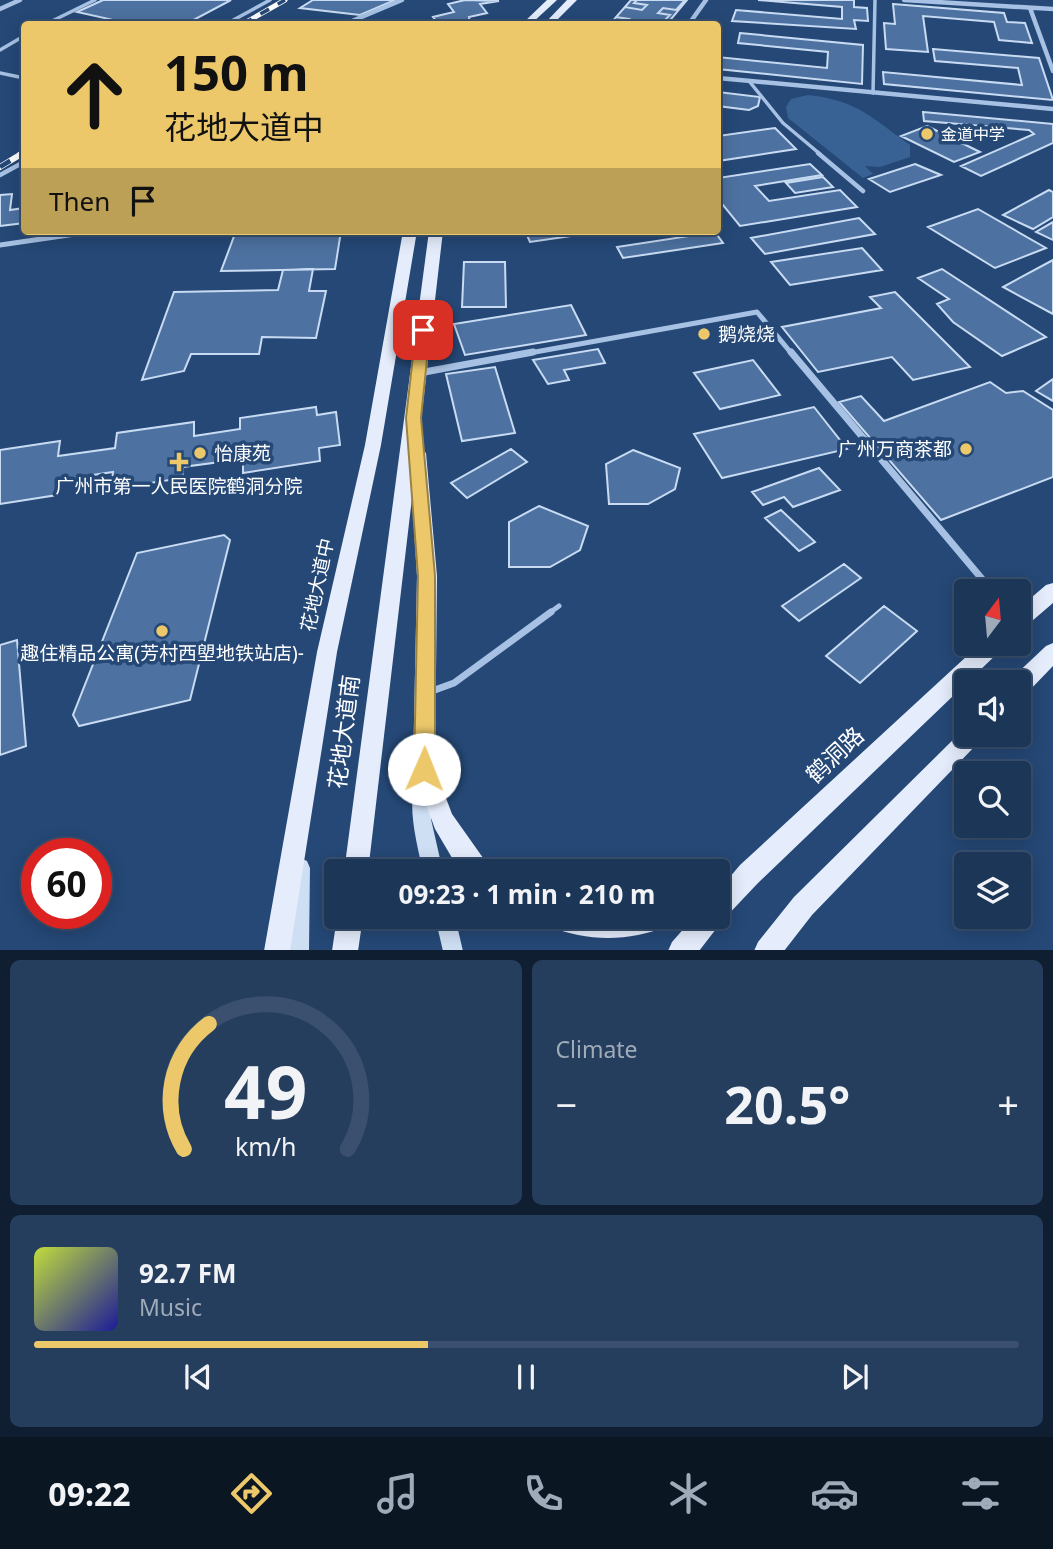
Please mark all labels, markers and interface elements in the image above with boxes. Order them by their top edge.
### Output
text: 150 m [164,39,309,105]
icon: ahead [49,49,140,140]
text: 花地大道中 [164,105,324,148]
place label: 金道中学 [941,123,1005,145]
marker: 金道中学 [919,126,935,142]
icon: arrive [124,182,162,220]
text: Then [49,183,110,219]
pin [393,300,453,360]
icon: arrive [404,311,442,349]
place label: 鹅烧烧 [718,321,775,347]
marker: 鹅烧烧 [696,326,712,342]
place label: 广州万商茶都 [838,436,952,462]
place label: 怡康苑 [214,440,271,466]
marker: 广州万商茶都 [958,441,974,457]
marker: 怡康苑 [192,445,208,461]
marker: 广州市第一人民医院鹤洞分院 [169,452,189,472]
place label: 广州市第一人民医院鹤洞分院 [55,473,303,499]
street label: 花地大道中 [294,536,340,634]
north arrow [954,579,1031,656]
map controls [954,579,1031,929]
marker: 趣住精品公寓(芳村西塱地铁站店)- [154,623,170,639]
place label: 趣住精品公寓(芳村西塱地铁站店)- [20,640,304,666]
button: sound [954,670,1031,747]
street label: 花地大道南 [320,673,366,791]
street label: 鹤洞路 [798,719,870,789]
position arrow [387,732,461,806]
button: search [954,761,1031,838]
speed limit sign: 60 [21,838,112,929]
button: layers [954,852,1031,929]
text: 09:23 · 1 min · 210 m [399,876,655,912]
text: Climate [556,1033,638,1065]
text: 49 [224,1041,307,1140]
text: 20.5° [724,1068,850,1139]
text: − [556,1078,577,1130]
text: + [997,1078,1019,1130]
text: km/h [235,1128,297,1162]
text: 92.7 FM [139,1255,236,1291]
text: Music [139,1291,202,1323]
icon: previous [179,1358,217,1396]
icon: pause [507,1358,545,1396]
icon: next [836,1358,874,1396]
icon: directions [227,1469,276,1518]
icon: music [373,1469,422,1518]
icon: phone [519,1469,568,1518]
icon: climate [664,1469,713,1518]
icon: car [810,1469,859,1518]
icon: filters [956,1469,1005,1518]
text: 09:22 [48,1472,131,1515]

